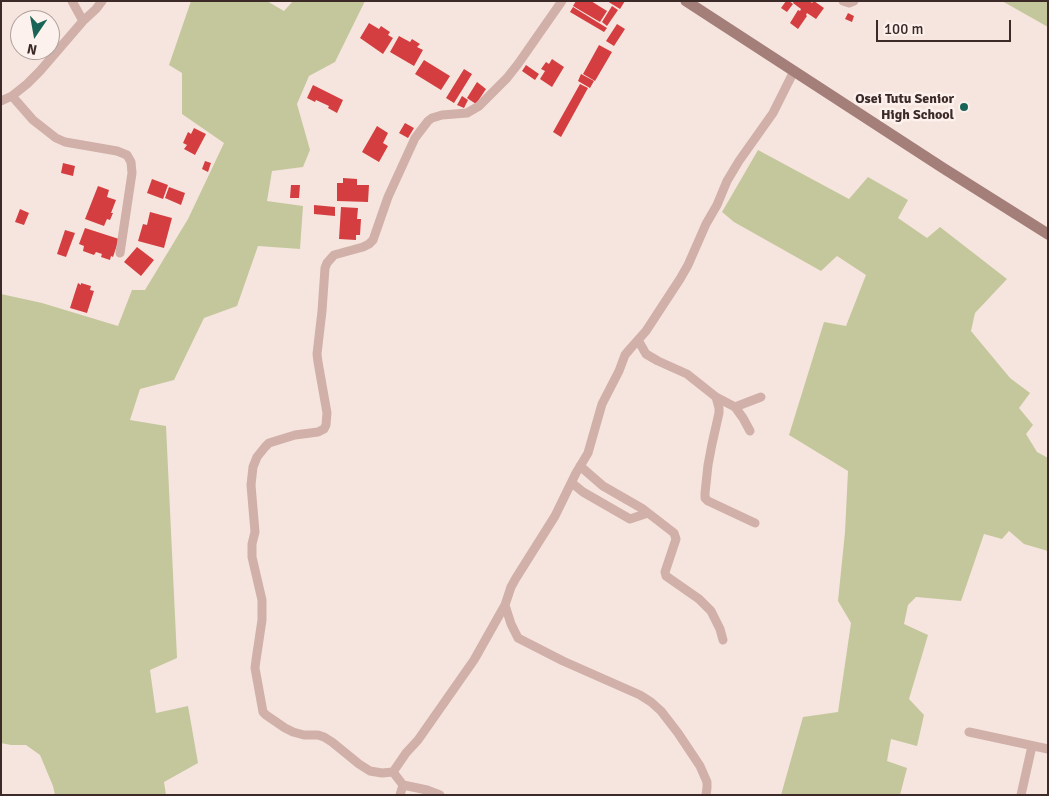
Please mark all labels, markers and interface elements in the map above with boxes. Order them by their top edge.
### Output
north arrow [10,10,60,60]
scale bar [879,10,1014,42]
text: 100 m [884,20,924,38]
text: N [25,40,39,59]
place label: Osei Tutu Senior High School [855,91,954,124]
marker: Osei Tutu Senior High School [958,101,970,113]

